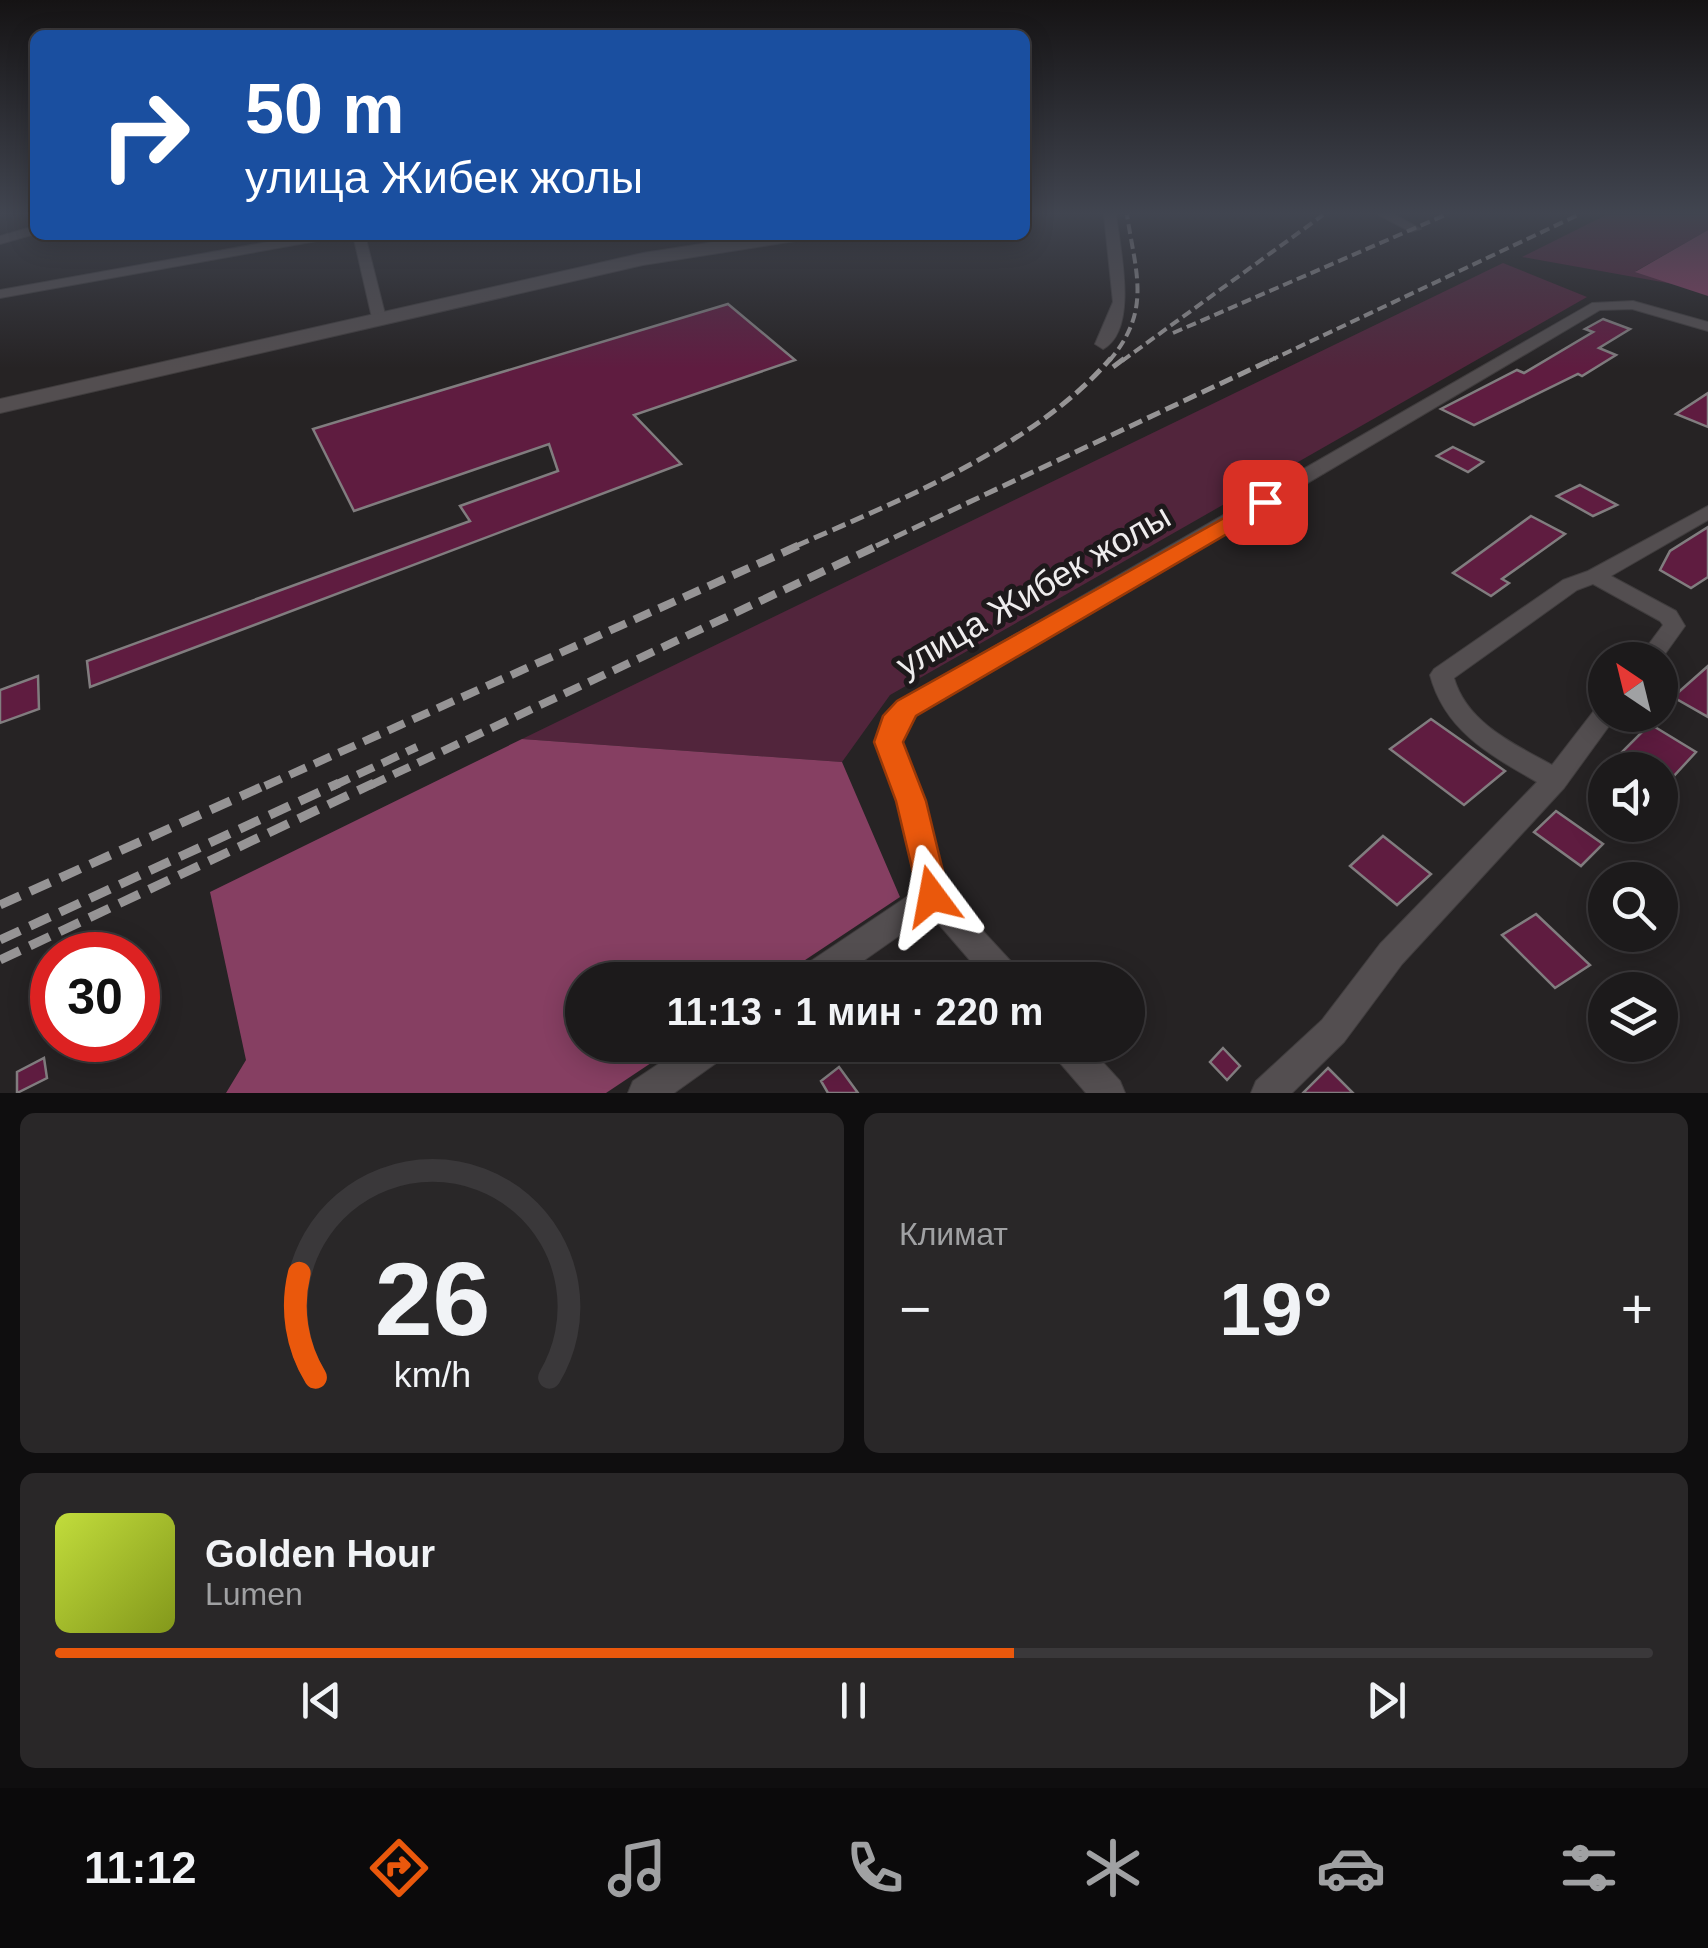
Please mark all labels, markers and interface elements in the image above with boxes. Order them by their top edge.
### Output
icon: right [80,70,210,200]
text: 50 m [245,70,405,148]
text: улица Жибек жолы [245,152,643,203]
pin [1223,460,1308,545]
icon: arrive [1238,475,1293,530]
street label: улица Жибек жолы [889,496,1177,684]
north arrow [1588,642,1678,732]
map controls [1588,642,1678,1062]
button: sound [1588,752,1678,842]
position arrow [880,844,984,948]
button: search [1588,862,1678,952]
speed limit sign: 30 [30,932,160,1062]
button: layers [1588,972,1678,1062]
text: 11:13 · 1 мин · 220 m [667,991,1043,1033]
text: Климат [899,1216,1008,1252]
text: 26 [374,1241,490,1357]
text: 19° [1219,1267,1333,1351]
text: − [899,1278,931,1340]
text: + [1621,1278,1653,1340]
text: km/h [393,1355,471,1395]
text: Golden Hour [205,1533,435,1575]
text: Lumen [205,1576,303,1612]
icon: previous [294,1673,349,1728]
icon: pause [826,1673,881,1728]
icon: next [1359,1673,1414,1728]
icon: directions [364,1833,434,1903]
icon: music [602,1833,672,1903]
icon: phone [840,1833,910,1903]
icon: climate [1078,1833,1148,1903]
icon: car [1316,1833,1386,1903]
icon: filters [1554,1833,1624,1903]
text: 11:12 [84,1842,197,1893]

